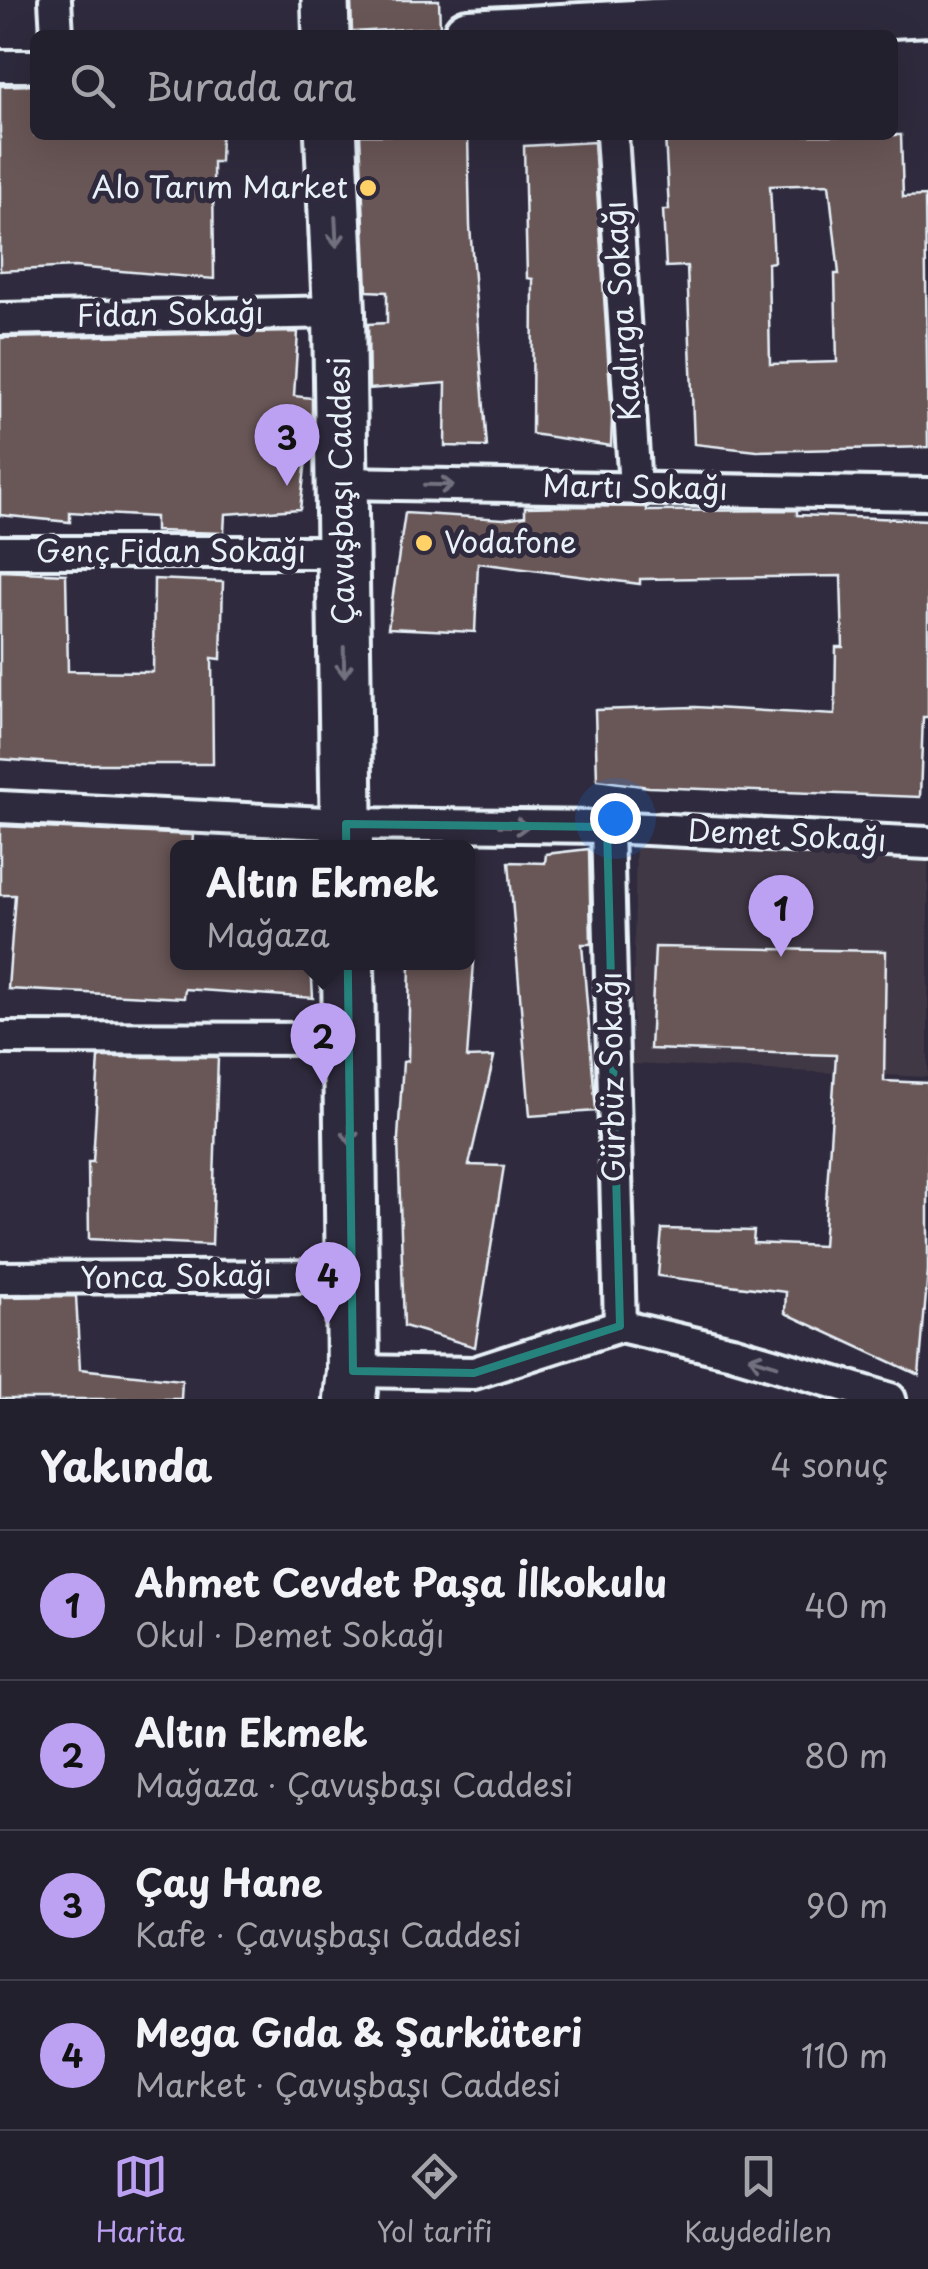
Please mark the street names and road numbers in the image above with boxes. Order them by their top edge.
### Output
street label: Kadırga Sokağı [590,200,651,423]
street label: Fidan Sokağı [76,288,264,337]
street label: Çavuşbaşı Caddesi [315,356,364,626]
street label: Martı Sokağı [542,461,728,510]
street label: Genç Fidan Sokağı [36,527,306,572]
street label: Demet Sokağı [687,806,888,861]
street label: Gürbüz Sokağı [586,971,635,1183]
street label: Yonca Sokağı [80,1250,272,1299]

